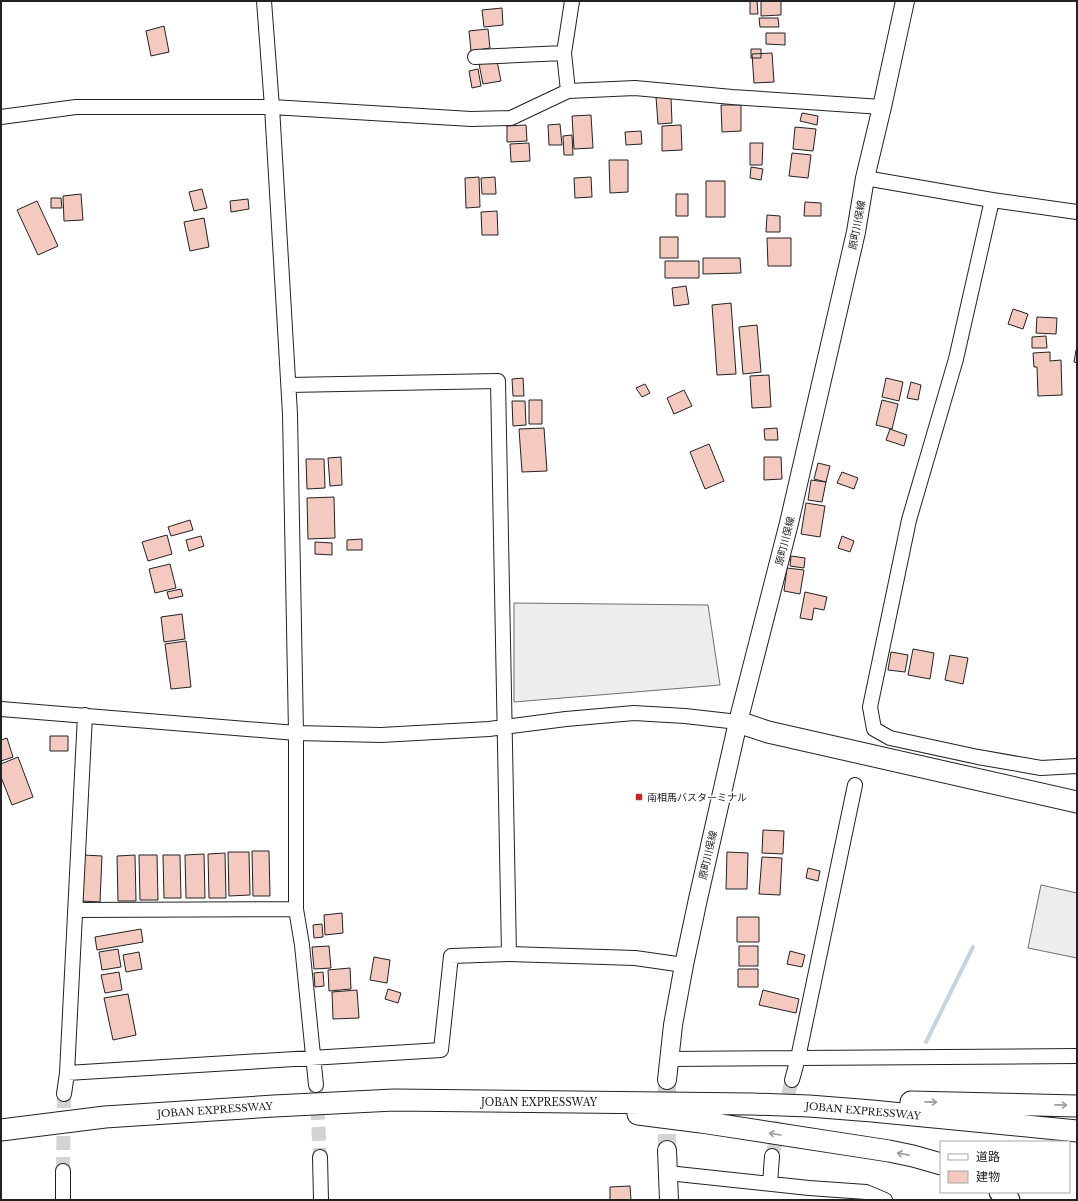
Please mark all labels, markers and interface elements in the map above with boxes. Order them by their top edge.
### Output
street label: 原町川俣線 [846,199,868,251]
street label: 原町川俣線 [773,515,797,567]
place label: 南相馬バスターミナル [647,791,747,804]
marker: 南相馬バスターミナル [634,792,644,802]
street label: 原町川俣線 [696,829,720,881]
street label: JOBAN EXPRESSWAY [479,1096,598,1109]
one-way arrow [924,1098,937,1106]
street label: JOBAN EXPRESSWAY [155,1099,274,1121]
street label: JOBAN EXPRESSWAY [803,1099,922,1123]
one-way arrow [1054,1101,1067,1109]
one-way arrow [769,1130,782,1138]
legend [940,1141,1070,1193]
one-way arrow [897,1149,910,1157]
text: 道路 [976,1149,1000,1164]
text: 建物 [976,1169,1000,1184]

